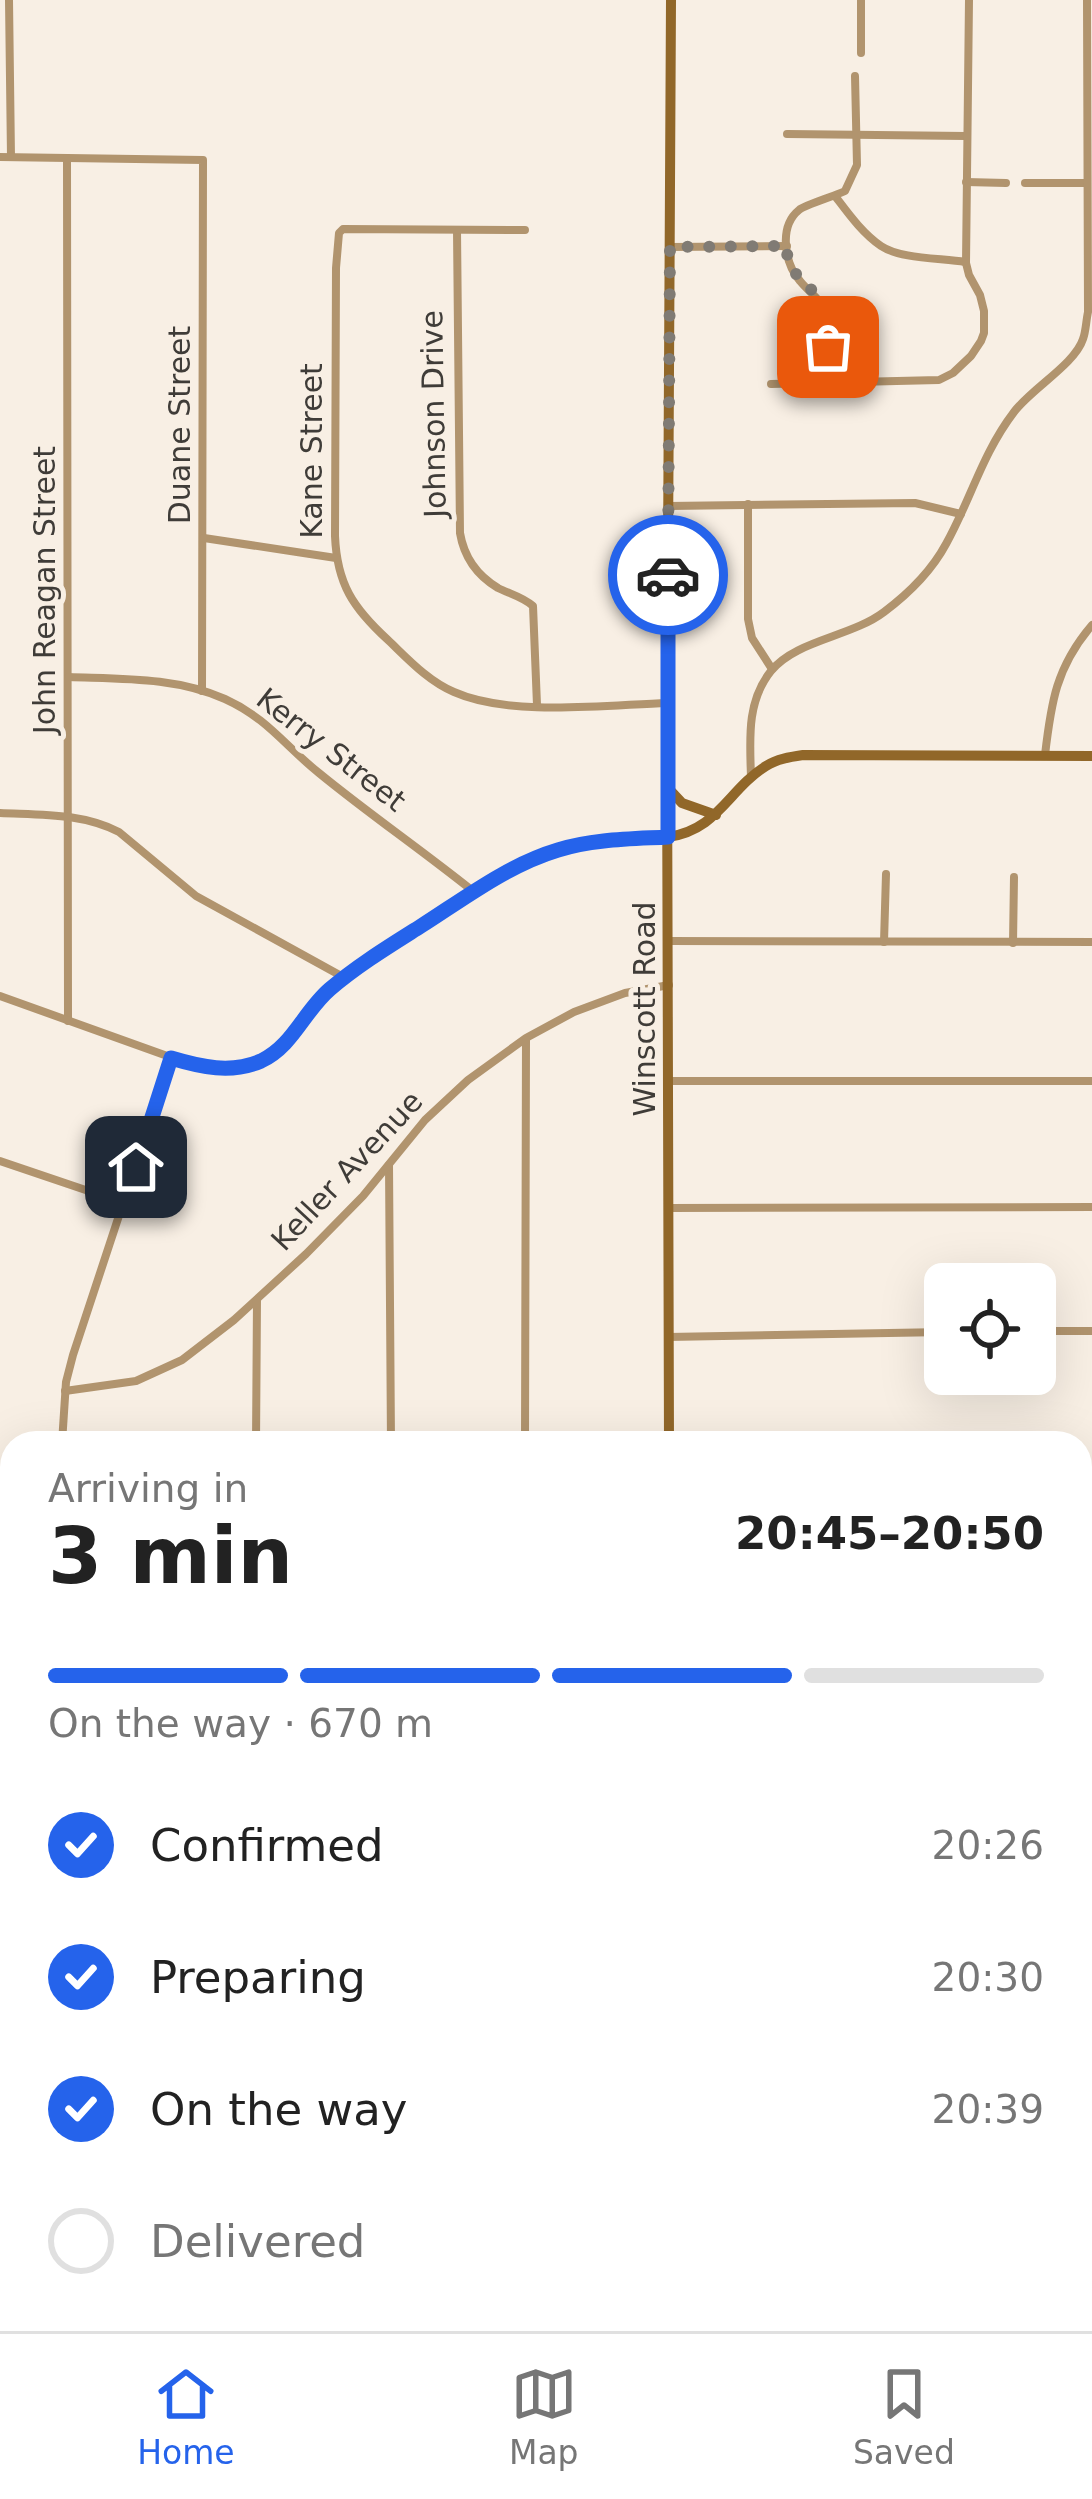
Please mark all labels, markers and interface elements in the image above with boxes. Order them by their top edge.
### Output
pin [777,296,879,398]
street label: Johnson Drive [414,310,453,520]
icon: bag [795,314,861,380]
street label: Duane Street [162,325,197,524]
street label: Kane Street [294,363,329,539]
street label: John Reagan Street [27,446,62,736]
courier [608,515,728,635]
icon: car [635,542,701,608]
street label: Kerry Street [250,681,413,819]
street label: Winscott Road [627,901,662,1117]
street label: Keller Avenue [264,1084,429,1258]
pin [85,1116,187,1218]
icon: home [103,1134,169,1200]
map controls [924,1263,1056,1395]
button: locate [924,1263,1056,1395]
text: Arriving in [48,1466,248,1511]
text: 20:45–20:50 [735,1507,1044,1560]
text: 3 min [48,1511,293,1601]
text: On the way · 670 m [48,1701,433,1746]
icon: check [48,1812,114,1878]
text: Confirmed [150,1819,384,1872]
text: 20:26 [932,1823,1044,1868]
icon: check [48,1944,114,2010]
text: Preparing [150,1951,366,2004]
text: 20:30 [932,1955,1044,2000]
icon: check [48,2076,114,2142]
text: On the way [150,2083,407,2136]
text: 20:39 [932,2087,1044,2132]
text: Delivered [150,2215,365,2268]
tab: Home [137,2361,235,2472]
tab: Map [509,2361,579,2472]
tab: Saved [853,2361,955,2472]

